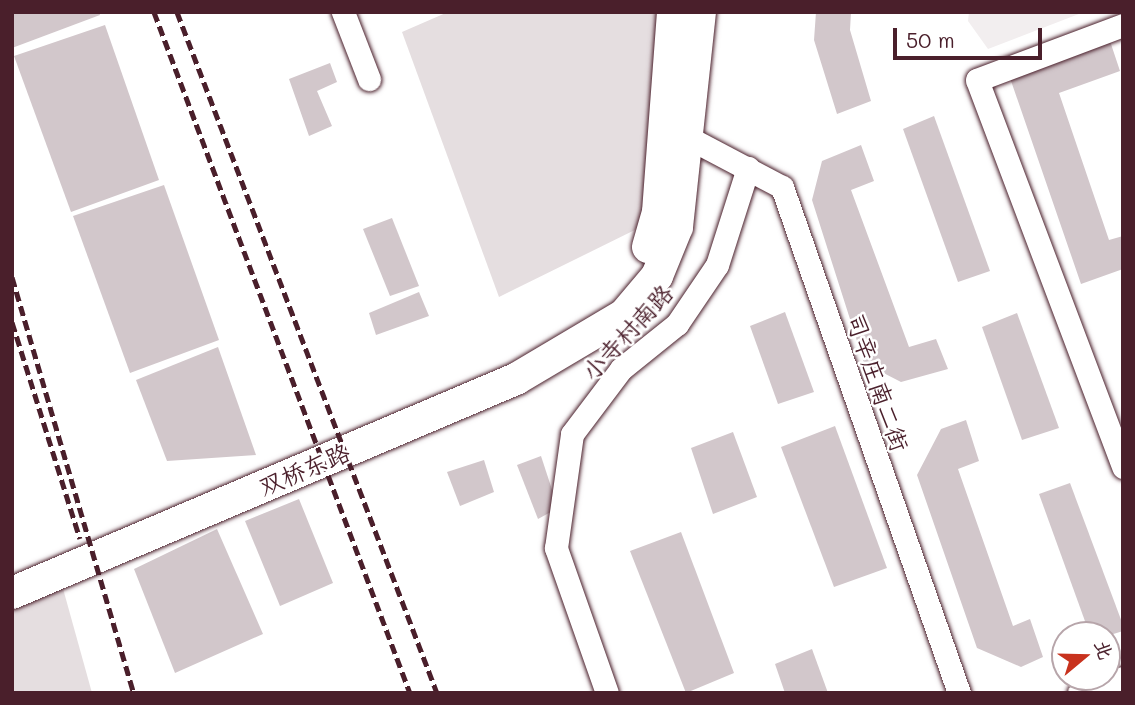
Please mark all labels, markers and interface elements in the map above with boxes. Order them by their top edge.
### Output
scale bar [897,14,1046,58]
text: 50 m [906,26,955,53]
street label: 小寺村南路 [576,278,678,386]
street label: 司辛庄南二街 [841,309,915,455]
street label: 双桥东路 [254,437,354,501]
north arrow [1051,621,1121,691]
text: 北 [1090,637,1119,663]

